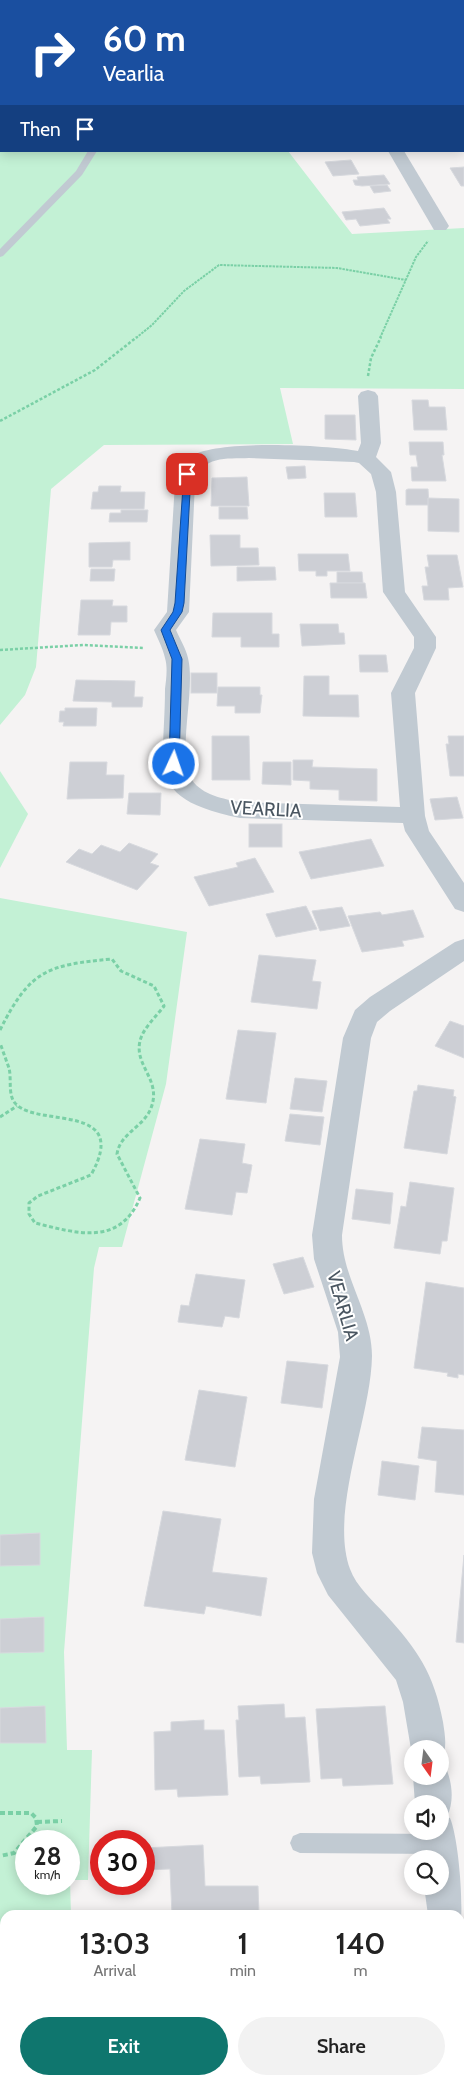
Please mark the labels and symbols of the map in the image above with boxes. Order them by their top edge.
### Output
pin [166,453,208,495]
position arrow [147,737,199,789]
street label: VEARLIA [230,796,303,822]
street label: VEARLIA [322,1269,364,1344]
north arrow [404,1740,449,1785]
speed limit sign: 30 [90,1830,155,1895]

